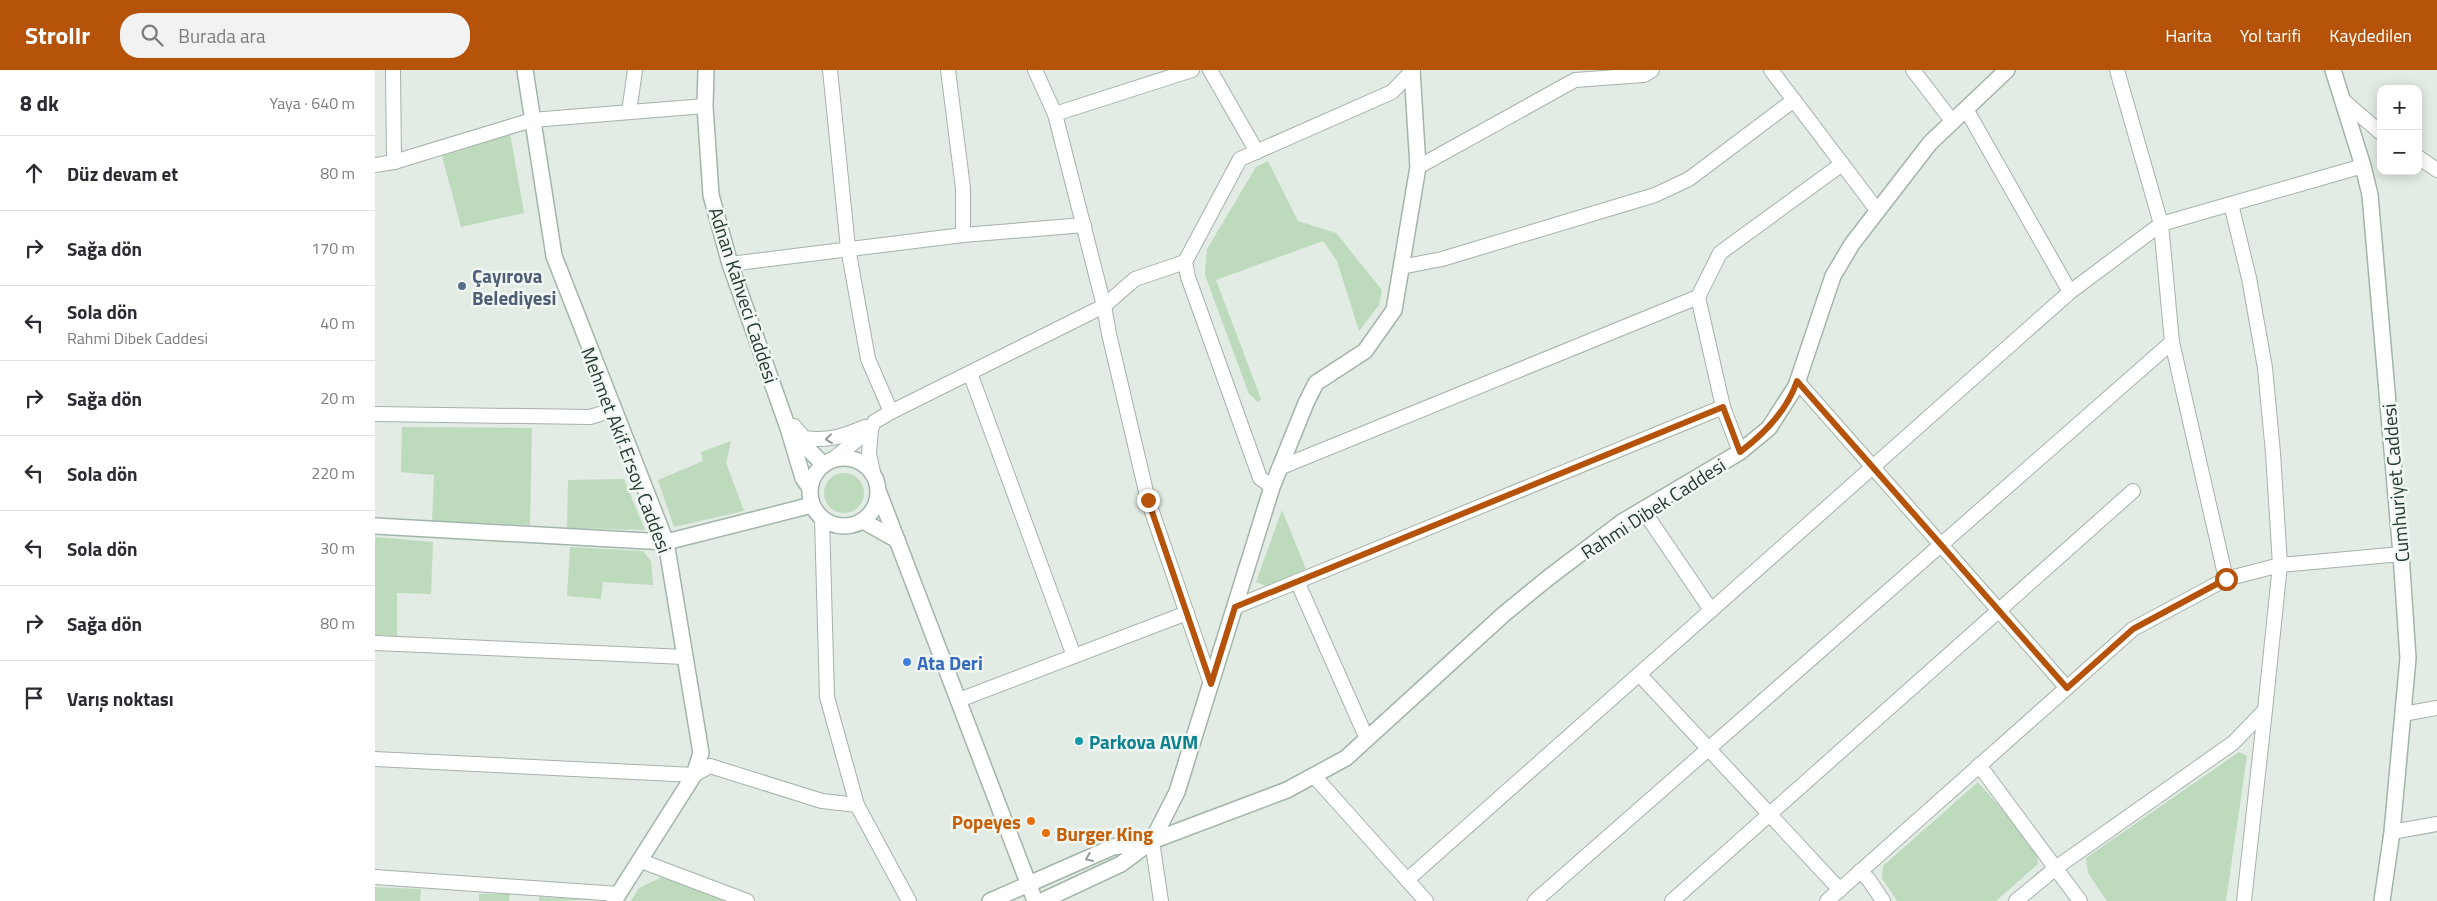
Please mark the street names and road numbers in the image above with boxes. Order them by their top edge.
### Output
street label: Adnan Kahveci Caddesi [702,203,786,387]
street label: Mehmet Akif Ersoy Caddesi [574,343,680,557]
street label: Cumhuriyet Caddesi [2374,402,2416,564]
street label: Rahmi Dibek Caddesi [1575,450,1731,566]

